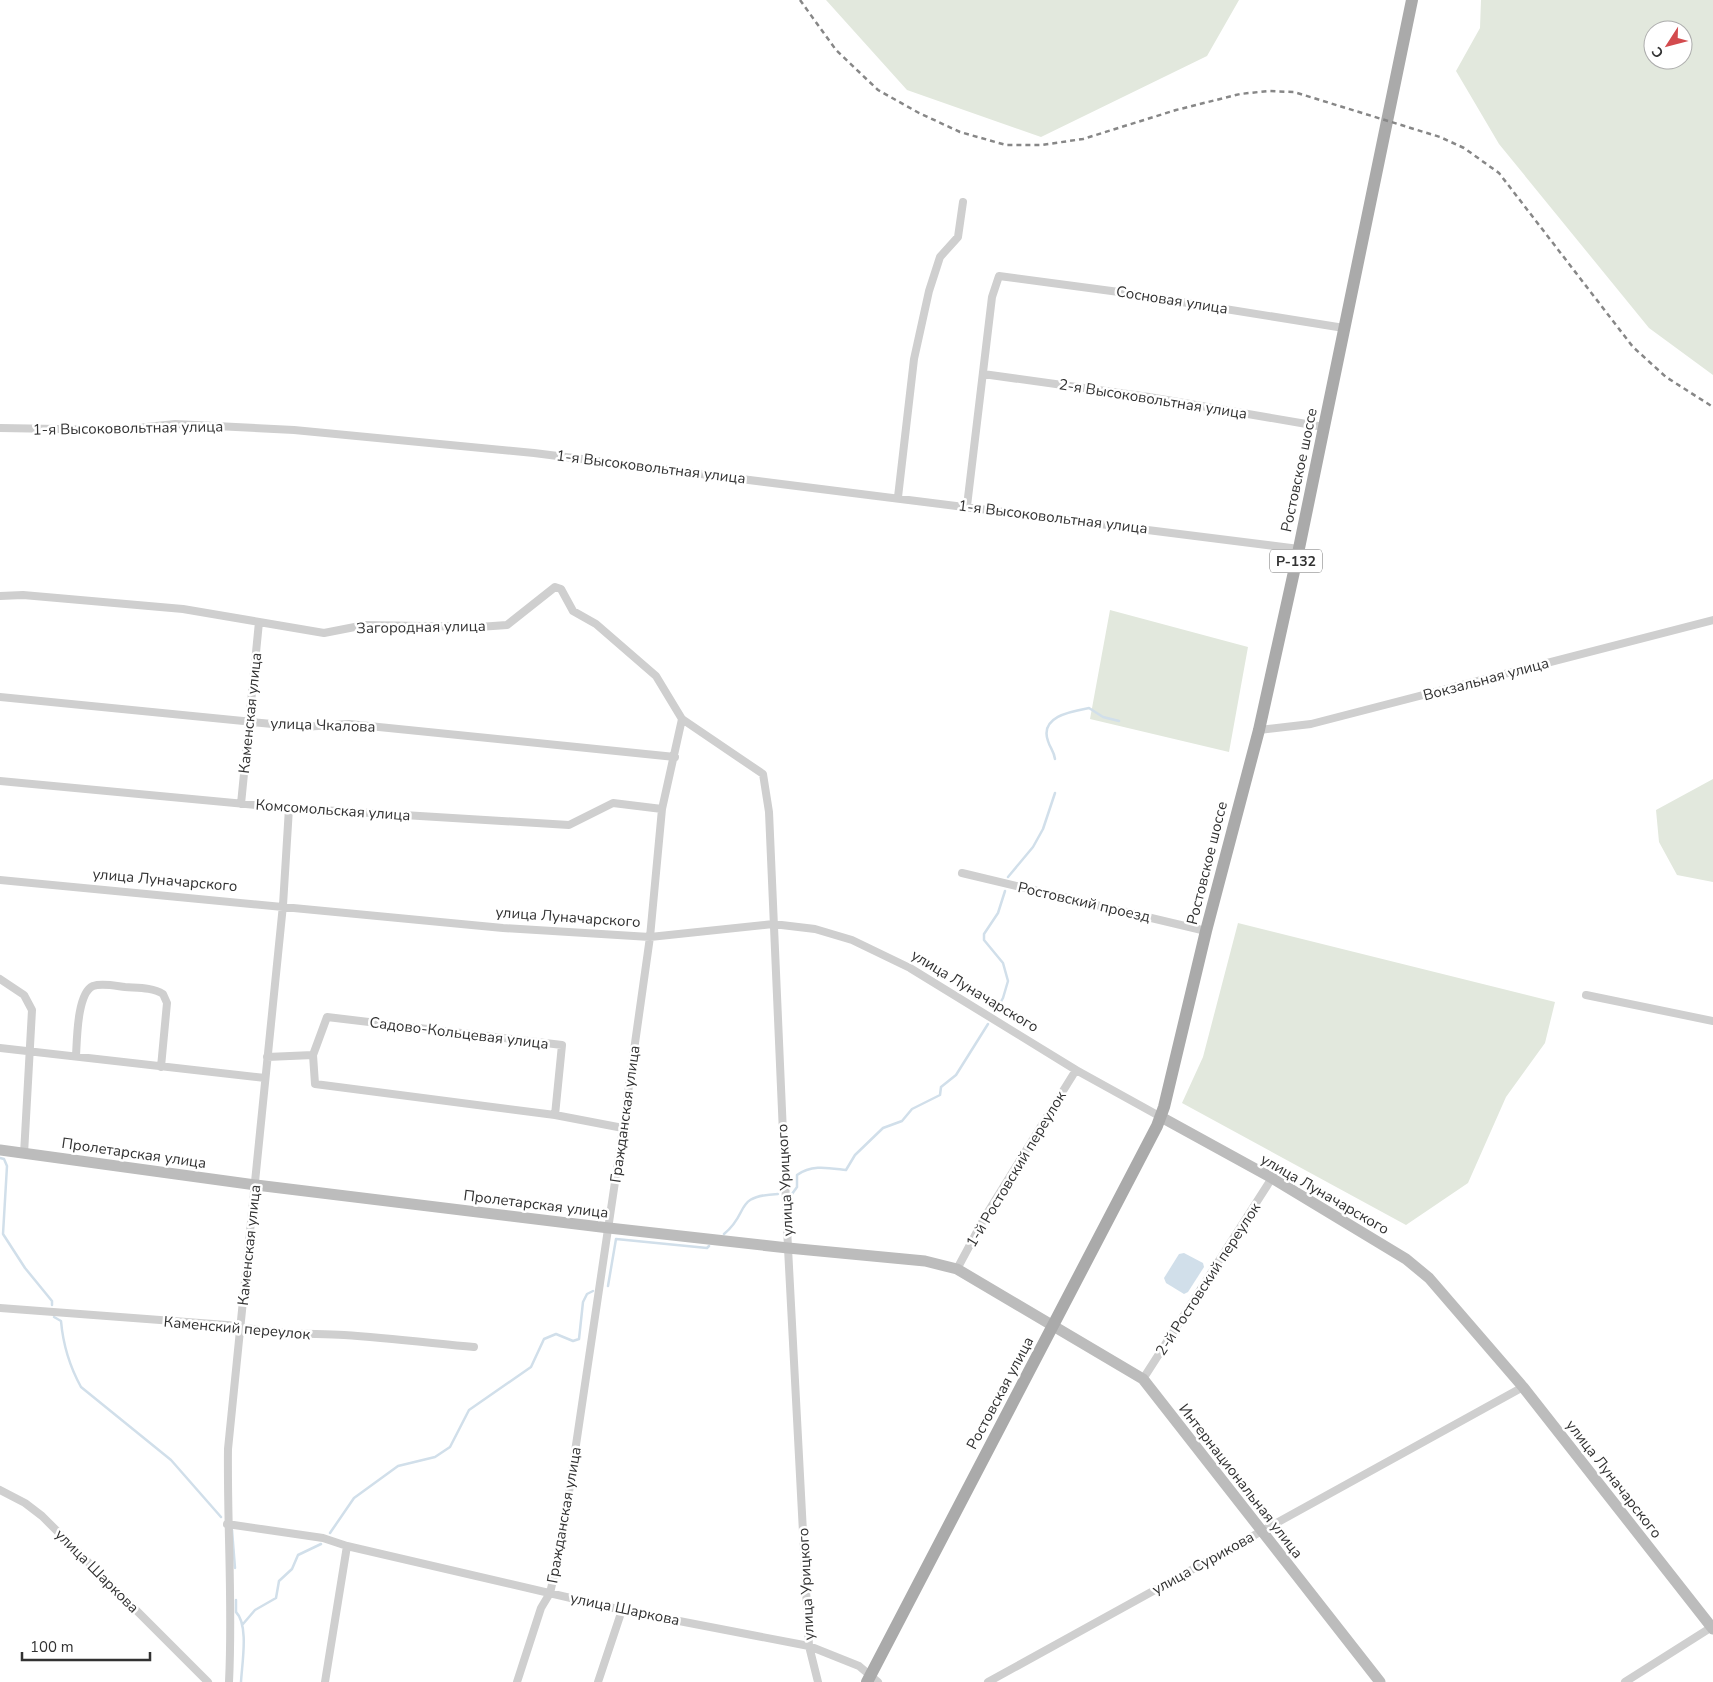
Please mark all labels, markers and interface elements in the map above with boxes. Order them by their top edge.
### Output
north arrow [1643,20,1693,70]
text: С [1647,43,1668,62]
street label: Сосновая улица [1115,281,1229,319]
street label: 2-я Высоковольтная улица [1057,374,1249,424]
street label: Ростовское шоссе [1276,406,1322,534]
street label: 1-я Высоковольтная улица [33,416,223,440]
street label: 1-я Высоковольтная улица [555,445,747,489]
street label: 1-я Высоковольтная улица [957,495,1149,539]
road number: Р-132 [1270,550,1322,572]
street label: Загородная улица [356,616,486,638]
street label: Каменская улица [234,652,266,774]
street label: Вокзальная улица [1421,653,1551,705]
street label: улица Чкалова [270,713,376,737]
street label: Комсомольская улица [255,795,411,825]
street label: Ростовское шоссе [1182,799,1232,927]
street label: улица Луначарского [92,864,238,896]
street label: Ростовский проезд [1016,877,1152,927]
street label: улица Луначарского [495,902,641,932]
street label: улица Луначарского [908,945,1042,1037]
street label: Садово-Кольцевая улица [368,1012,550,1054]
street label: Гражданская улица [605,1044,645,1184]
street label: 1-й Ростовский переулок [961,1087,1071,1251]
street label: улица Урицкого [772,1123,798,1237]
street label: Пролетарская улица [60,1133,208,1173]
street label: улица Луначарского [1257,1149,1393,1239]
street label: Каменская улица [233,1184,265,1306]
street label: Пролетарская улица [462,1185,610,1223]
street label: 2-й Ростовский переулок [1151,1199,1265,1359]
street label: Каменский переулок [163,1312,311,1344]
street label: Ростовская улица [962,1333,1038,1453]
street label: Интернациональная улица [1174,1400,1308,1562]
street label: улица Луначарского [1561,1416,1667,1542]
street label: Гражданская улица [542,1445,586,1585]
street label: улица Шаркова [51,1525,143,1617]
street label: улица Урицкого [793,1527,819,1641]
street label: улица Сурикова [1148,1527,1258,1599]
street label: улица Шаркова [569,1588,681,1630]
scale bar [22,1630,150,1662]
text: 100 m [30,1637,74,1657]

